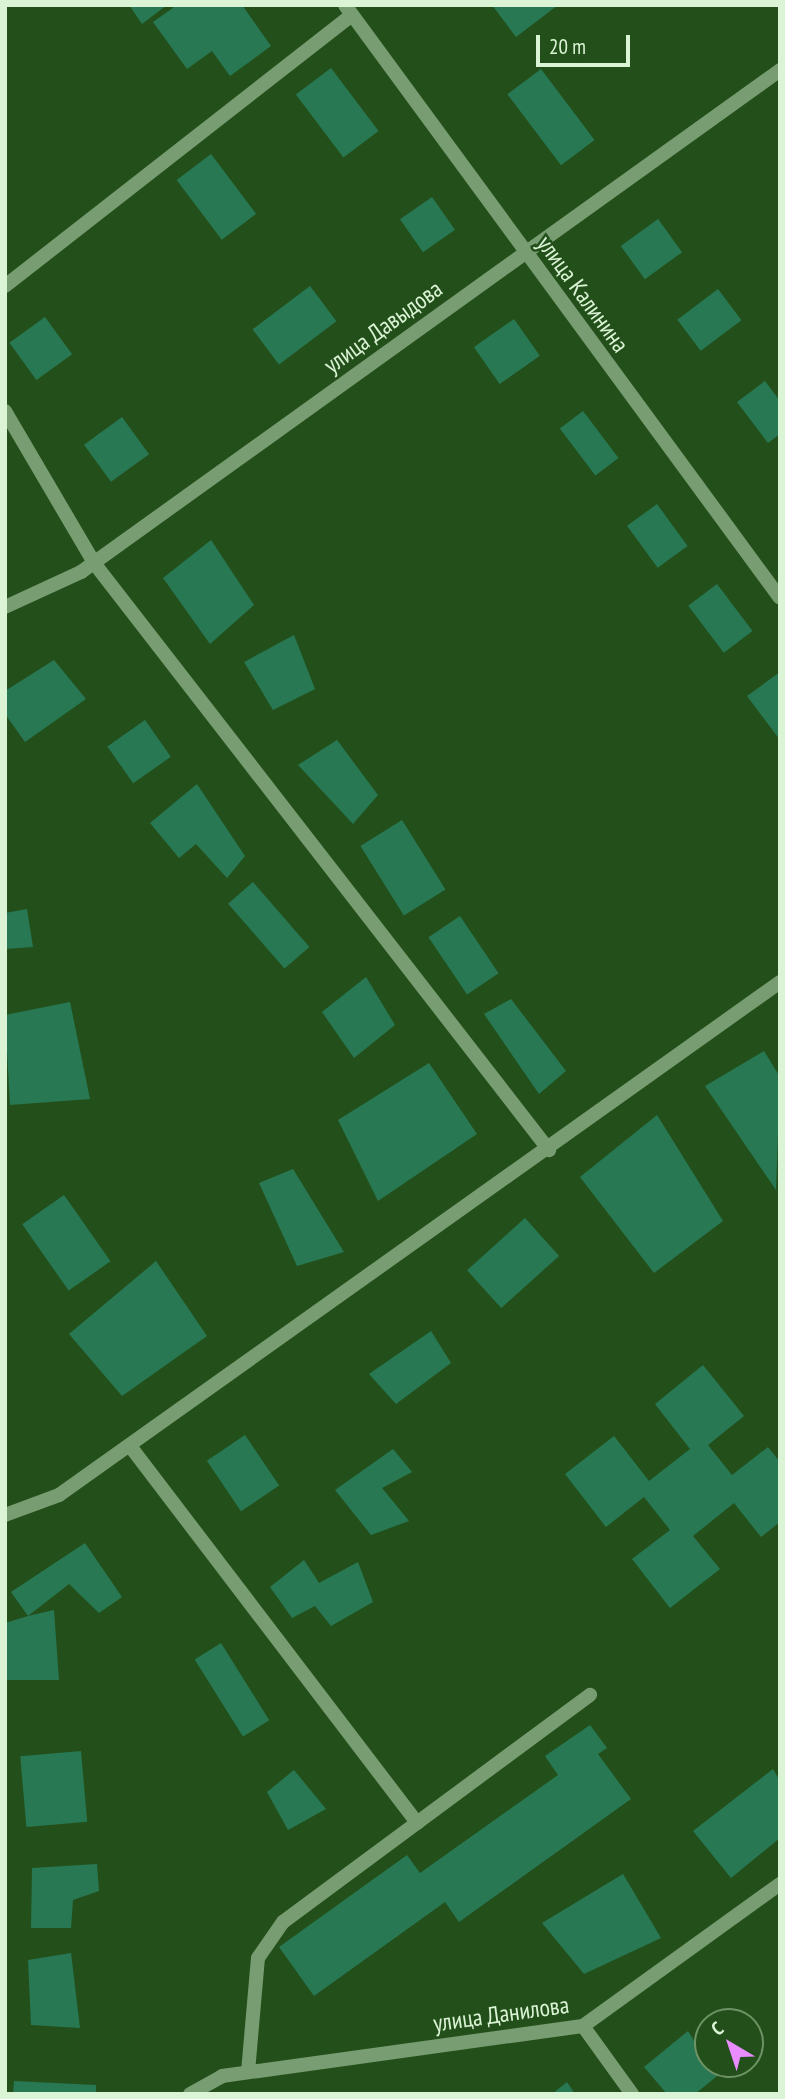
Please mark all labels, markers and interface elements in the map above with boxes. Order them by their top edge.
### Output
scale bar [540,21,634,65]
text: 20 m [549,33,586,60]
street label: улица Калинина [531,230,635,358]
street label: улица Давыдова [318,274,448,380]
street label: улица Данилова [431,1990,571,2038]
north arrow [694,2008,764,2078]
text: С [706,2016,728,2040]

